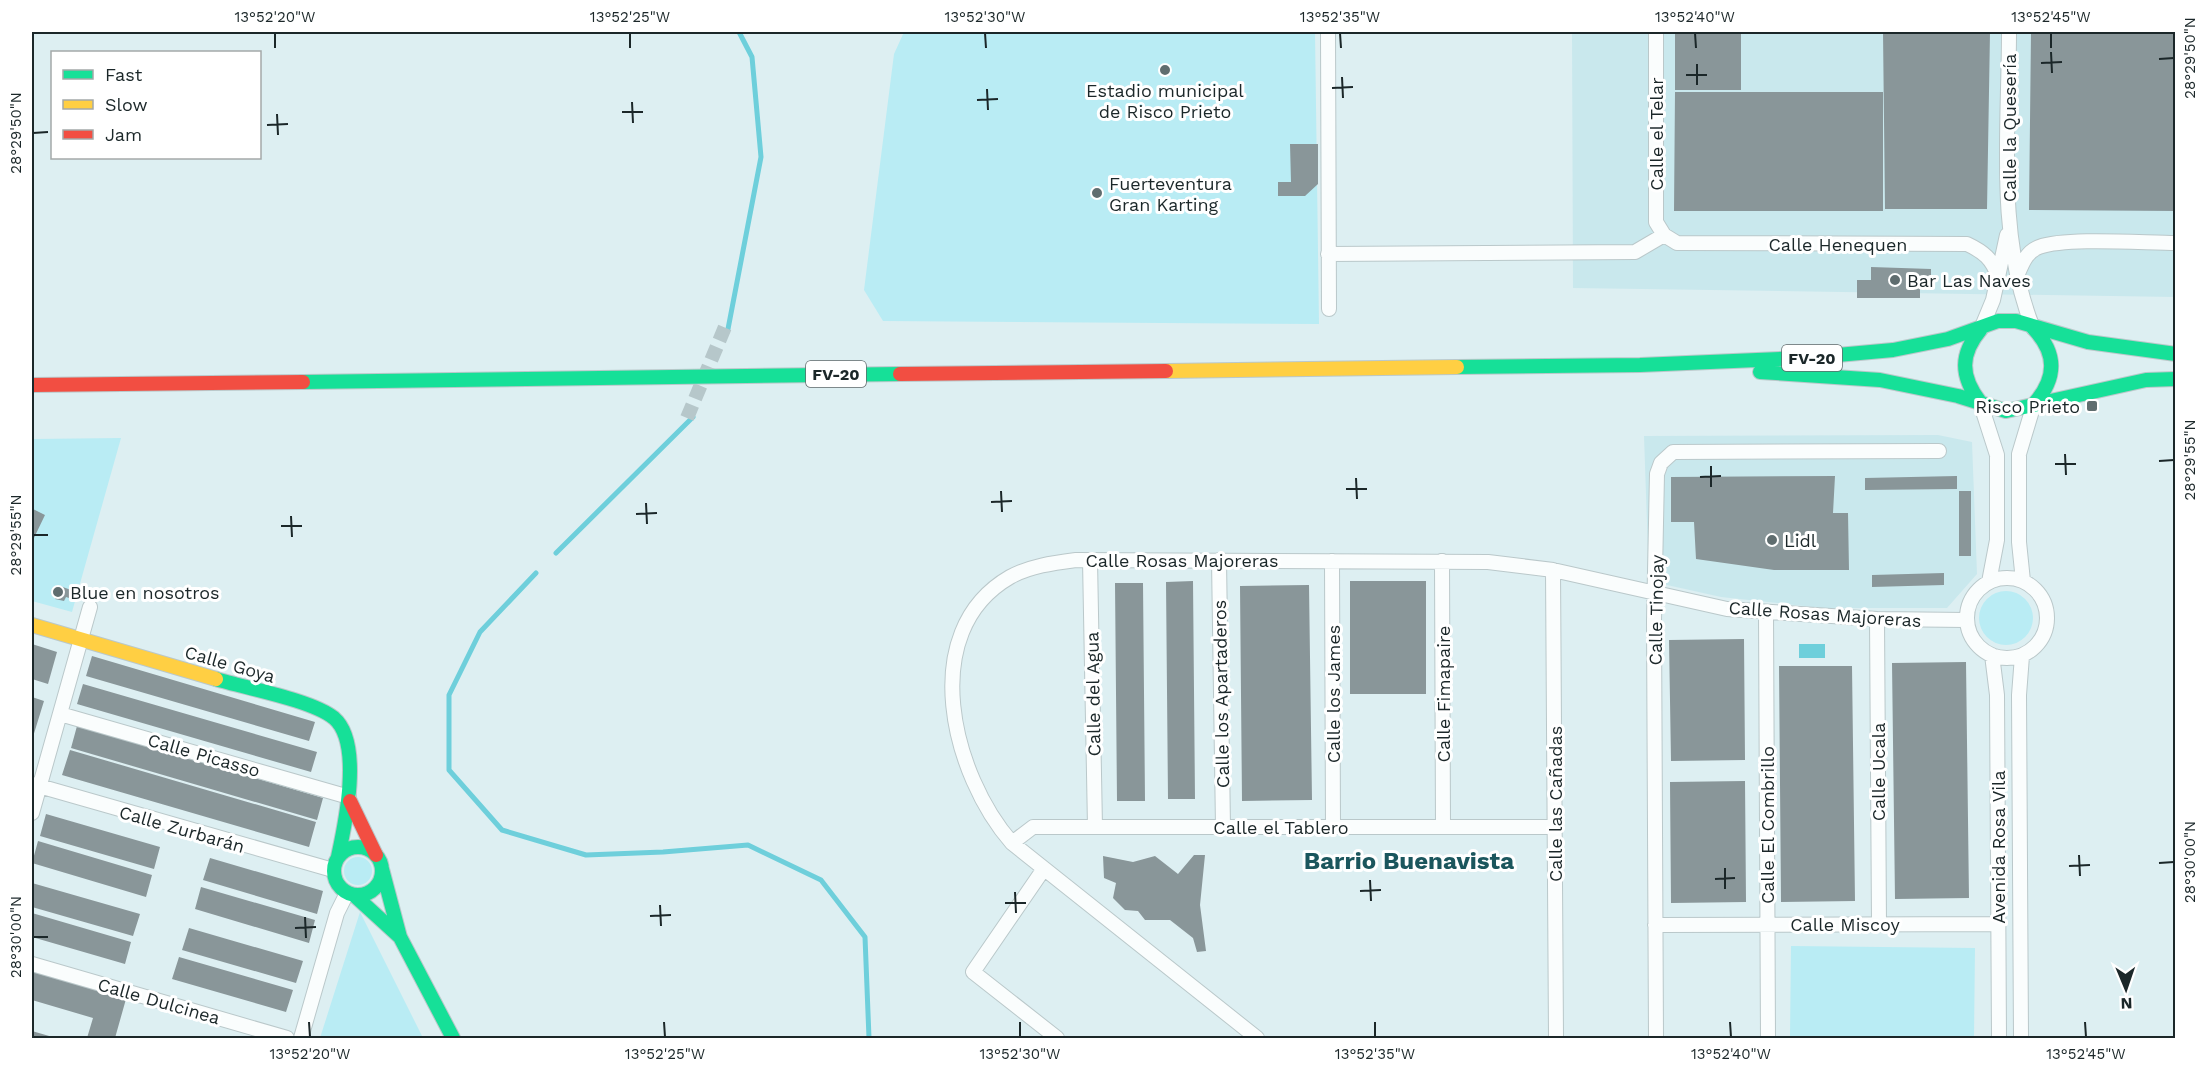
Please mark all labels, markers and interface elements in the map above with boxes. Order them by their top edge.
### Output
text: 13°52'20"W [234,8,316,26]
text: 13°52'25"W [590,8,670,26]
text: 13°52'30"W [944,8,1026,26]
text: 13°52'35"W [1300,8,1380,26]
text: 13°52'40"W [1655,8,1735,26]
text: 13°52'45"W [2011,8,2091,26]
text: 28°29'50"N [2181,17,2199,99]
legend [51,51,261,159]
street label: Calle la Quesería [1999,54,2020,202]
marker: Estadio municipal de Risco Prieto [1158,63,1172,77]
text: Fast [105,64,143,85]
street label: Calle el Telar [1646,77,1667,191]
place label: Estadio municipal de Risco Prieto [1086,80,1244,122]
text: 28°29'50"N [7,92,25,174]
text: Slow [105,94,148,115]
text: Jam [105,124,142,145]
place label: Fuerteventura Gran Karting [1109,173,1232,215]
marker: Fuerteventura Gran Karting [1090,186,1104,200]
street label: Calle Henequen [1769,234,1907,255]
place label: Bar Las Naves [1907,270,2031,291]
marker: Bar Las Naves [1888,273,1902,287]
road number: FV-20 [1782,345,1842,371]
road number: FV-20 [806,361,866,387]
place label: Risco Prieto [1975,396,2080,417]
marker: Risco Prieto [2085,399,2099,413]
text: 28°29'55"N [2181,420,2199,500]
text: 28°29'55"N [7,495,25,575]
place label: Lidl [1784,530,1817,551]
marker: Lidl [1765,533,1779,547]
street label: Calle Rosas Majoreras [1085,550,1279,571]
street label: Calle Tinojay [1645,554,1667,666]
place label: Blue en nosotros [70,582,220,603]
marker: Blue en nosotros [51,585,65,599]
street label: Calle Rosas Majoreras [1728,597,1922,631]
street label: Calle los Apartaderos [1209,600,1233,788]
street label: Calle los James [1323,625,1344,763]
street label: Calle Fimapaire [1433,626,1454,762]
street label: Calle del Agua [1081,631,1105,757]
street label: Calle Goya [182,641,278,687]
street label: Calle Ucala [1868,723,1889,821]
street label: Calle las Cañadas [1545,726,1566,882]
street label: Calle Picasso [145,729,263,781]
street label: Calle El Combrillo [1757,746,1778,904]
street label: Avenida Rosa Vila [1988,770,2009,924]
street label: Calle Zurbarán [117,801,247,857]
street label: Calle el Tablero [1213,817,1349,838]
text: 28°30'00"N [2181,821,2199,903]
district label: Barrio Buenavista [1304,847,1514,875]
text: 28°30'00"N [7,896,25,978]
street label: Calle Miscoy [1790,914,1901,935]
north arrow [2096,959,2156,1019]
street label: Calle Dulcinea [95,974,223,1028]
text: N [2120,994,2133,1013]
text: 13°52'20"W [269,1045,351,1063]
text: 13°52'25"W [625,1045,705,1063]
text: 13°52'30"W [979,1045,1061,1063]
text: 13°52'35"W [1335,1045,1415,1063]
text: 13°52'40"W [1691,1045,1771,1063]
text: 13°52'45"W [2046,1045,2126,1063]

